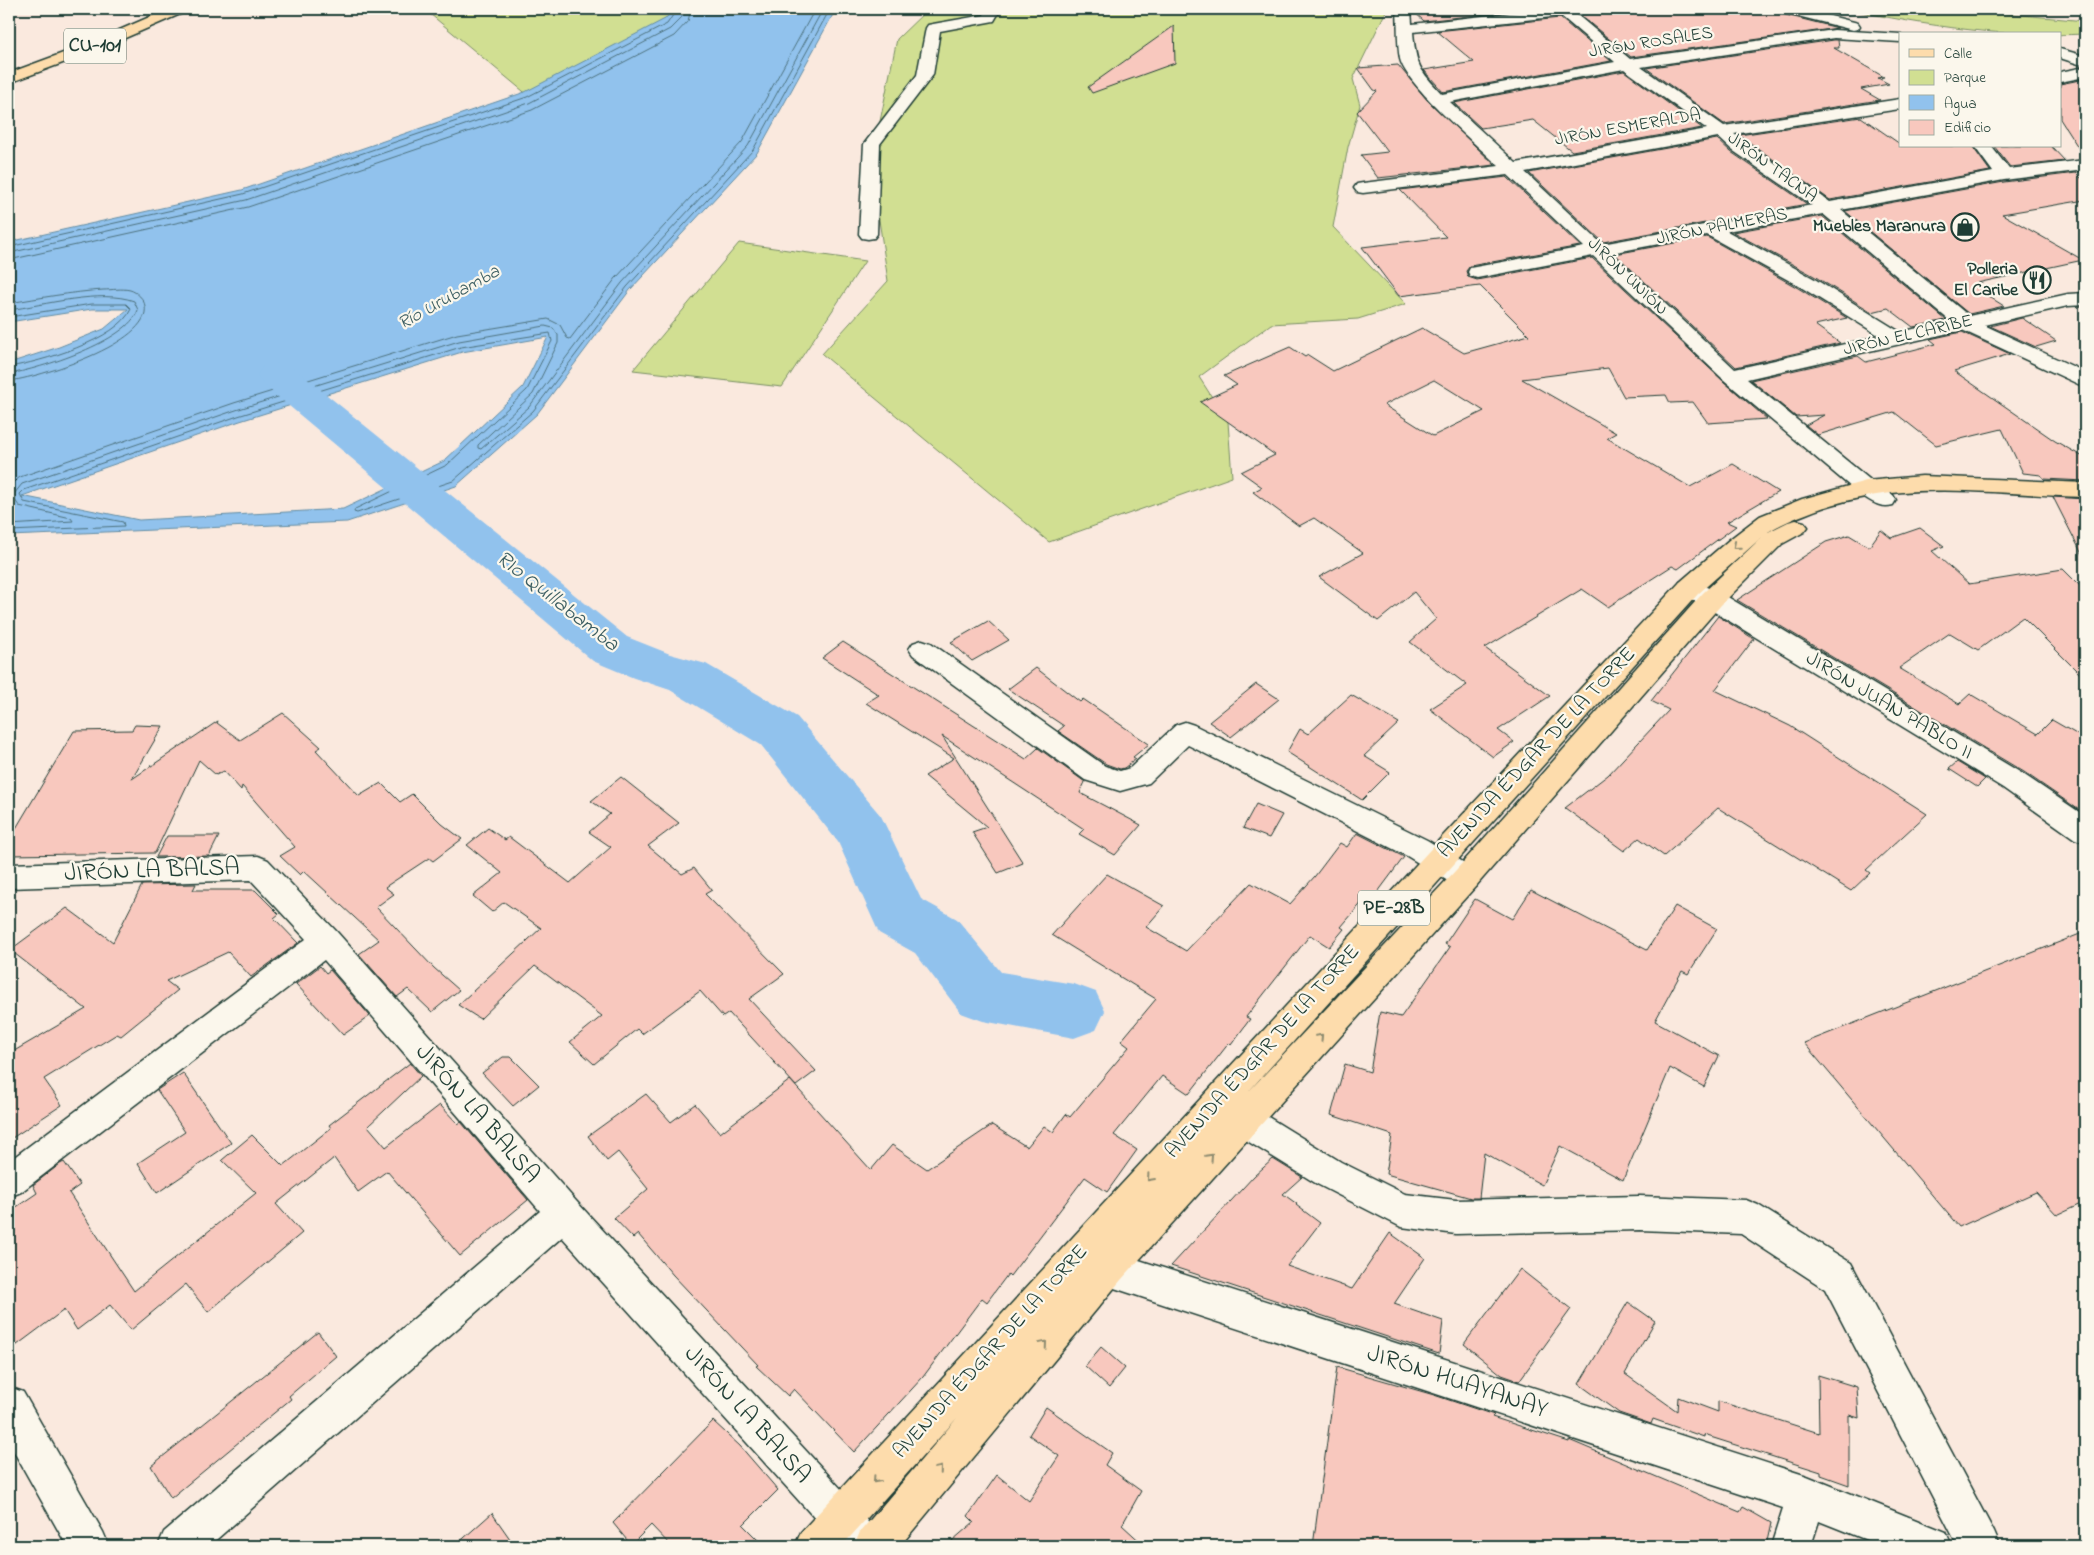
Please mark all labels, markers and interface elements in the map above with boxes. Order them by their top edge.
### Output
street label: JIRÓN ROSALES [1587,20,1715,66]
road number: CU-101 [64,28,126,64]
legend [1899,32,2062,148]
text: Calle [1944,43,1972,65]
text: Parque [1944,67,1986,89]
text: Agua [1944,93,1977,116]
street label: JIRÓN ESMERALDA [1553,102,1703,154]
text: Edificio [1944,117,1991,139]
street label: JIRÓN TACNA [1721,126,1823,210]
street label: JIRÓN PALMERAS [1654,202,1790,252]
shop icon: Muebles Maranura [1950,212,1980,242]
place label: Muebles Maranura [1813,214,1946,240]
street label: JIRÓN UNIÓN [1581,232,1673,322]
place label: Polleria El Caribe [1954,257,2019,304]
water label: Río Urubamba [393,259,505,337]
restaurant icon: Polleria El Caribe [2022,265,2052,295]
street label: JIRÓN EL CARIBE [1841,308,1975,363]
one-way arrow [1733,540,1742,548]
water label: RIo Quillabamba [489,544,626,661]
street label: AVENIDA ÉDGAR DE LA TORRE [1431,641,1643,865]
street label: JIRÓN JUAN PABLO II [1800,644,1978,768]
street label: JIRÓN LA BALSA [64,850,240,892]
road number: PE-28B [1358,890,1430,926]
street label: AVENIDA ÉDGAR DE LA TORRE [1158,938,1368,1166]
one-way arrow [1314,1034,1323,1043]
street label: JIRÓN LA BALSA [406,1036,548,1192]
one-way arrow [1204,1154,1213,1163]
one-way arrow [1146,1172,1155,1181]
street label: AVENIDA ÉDGAR DE LA TORRE [886,1238,1096,1466]
street label: JIRÓN HUAYANAY [1362,1336,1552,1428]
street label: JIRÓN LA BALSA [675,1338,819,1492]
one-way arrow [1038,1341,1047,1350]
one-way arrow [934,1465,943,1474]
one-way arrow [873,1474,882,1483]

